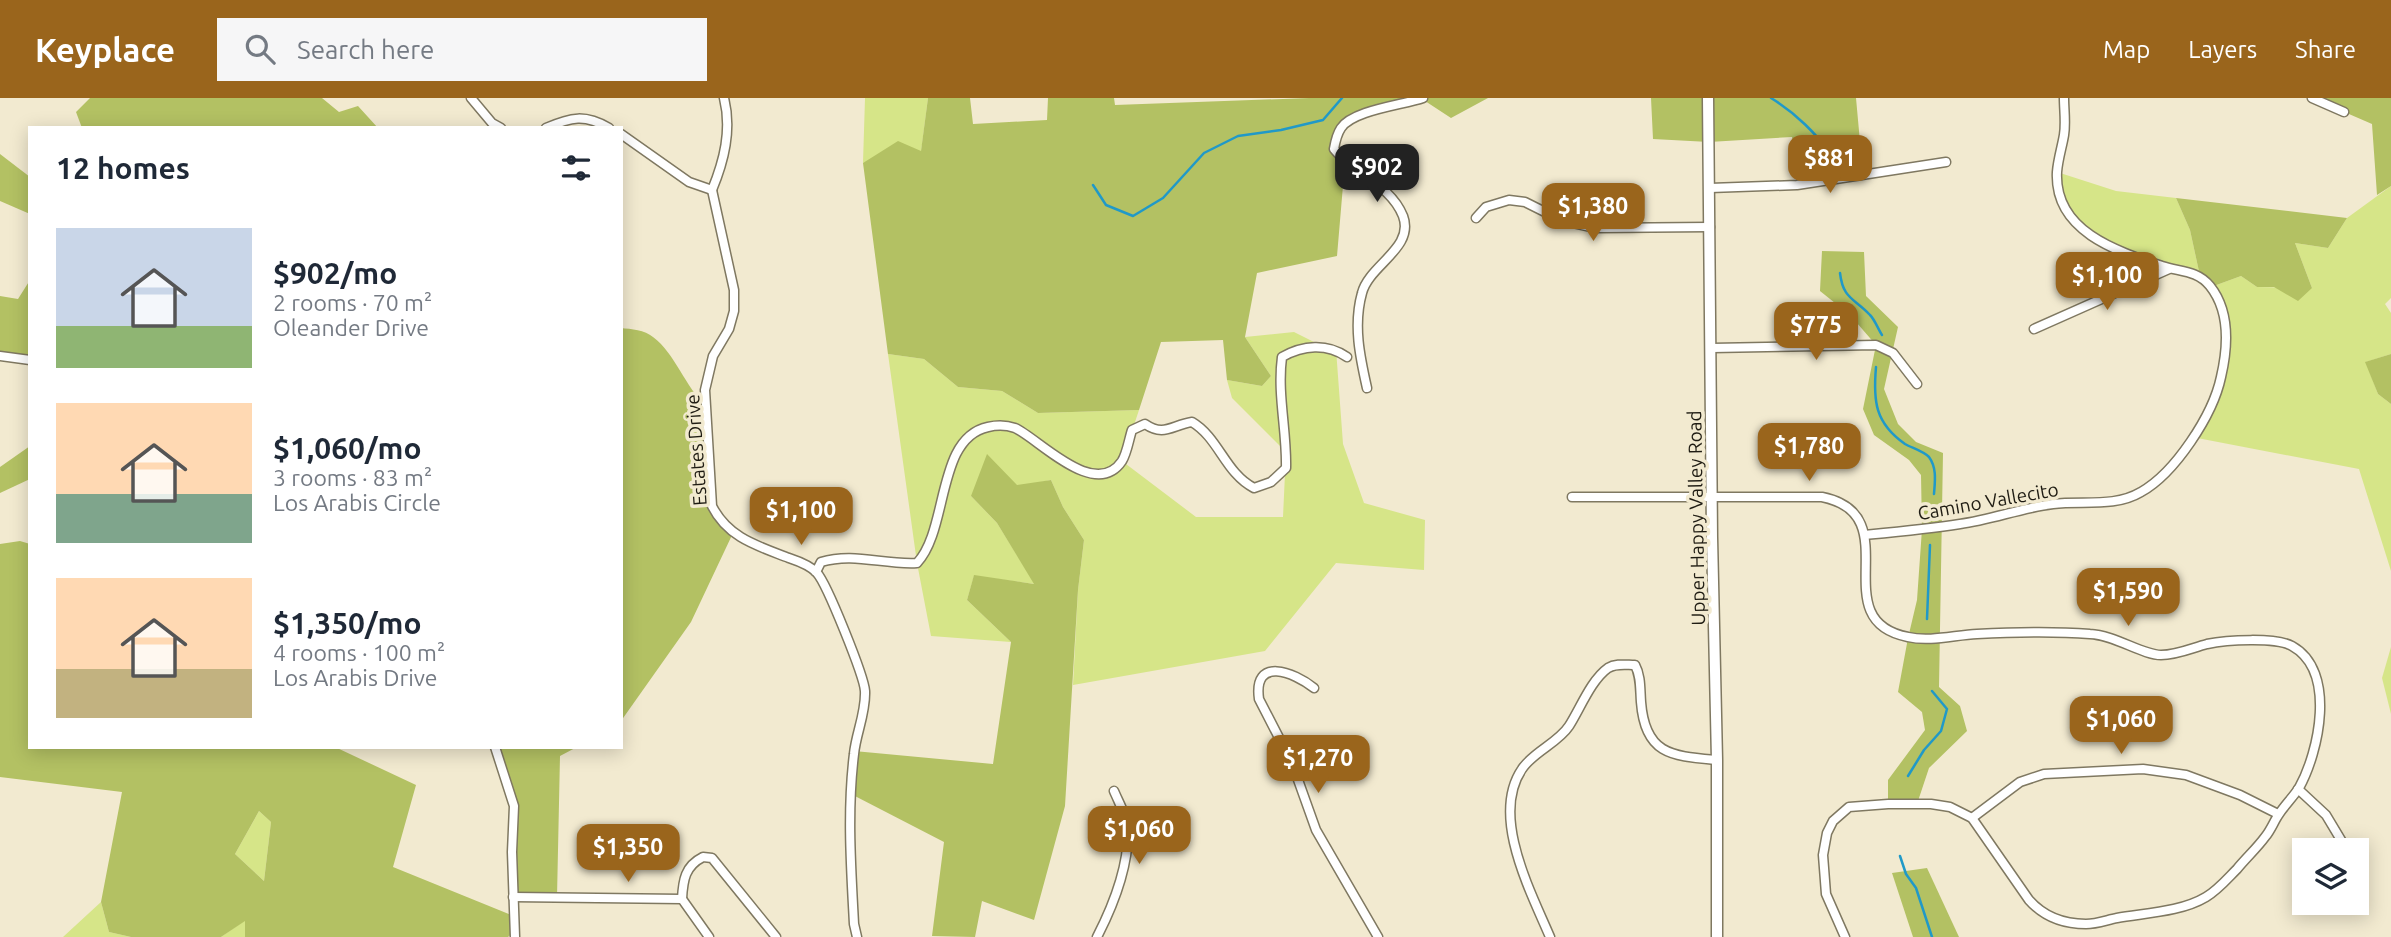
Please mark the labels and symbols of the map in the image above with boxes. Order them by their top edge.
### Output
pin: $881 [1789,136,1871,195]
pin: $902 [1336,144,1418,204]
pin: $1,380 [1536,184,1650,243]
pin: $1,100 [2050,252,2164,312]
pin: $775 [1775,302,1857,362]
street label: Estates Drive [681,394,711,506]
street label: Upper Happy Valley Road [1683,410,1709,626]
pin: $1,780 [1752,424,1866,483]
street label: Camino Vallecito [1916,478,2060,524]
pin: $1,100 [744,488,858,547]
pin: $1,590 [2071,568,2185,628]
pin: $1,060 [2064,696,2178,756]
pin: $1,270 [1261,736,1375,795]
pin: $1,060 [1082,806,1196,866]
pin: $1,350 [571,824,685,884]

